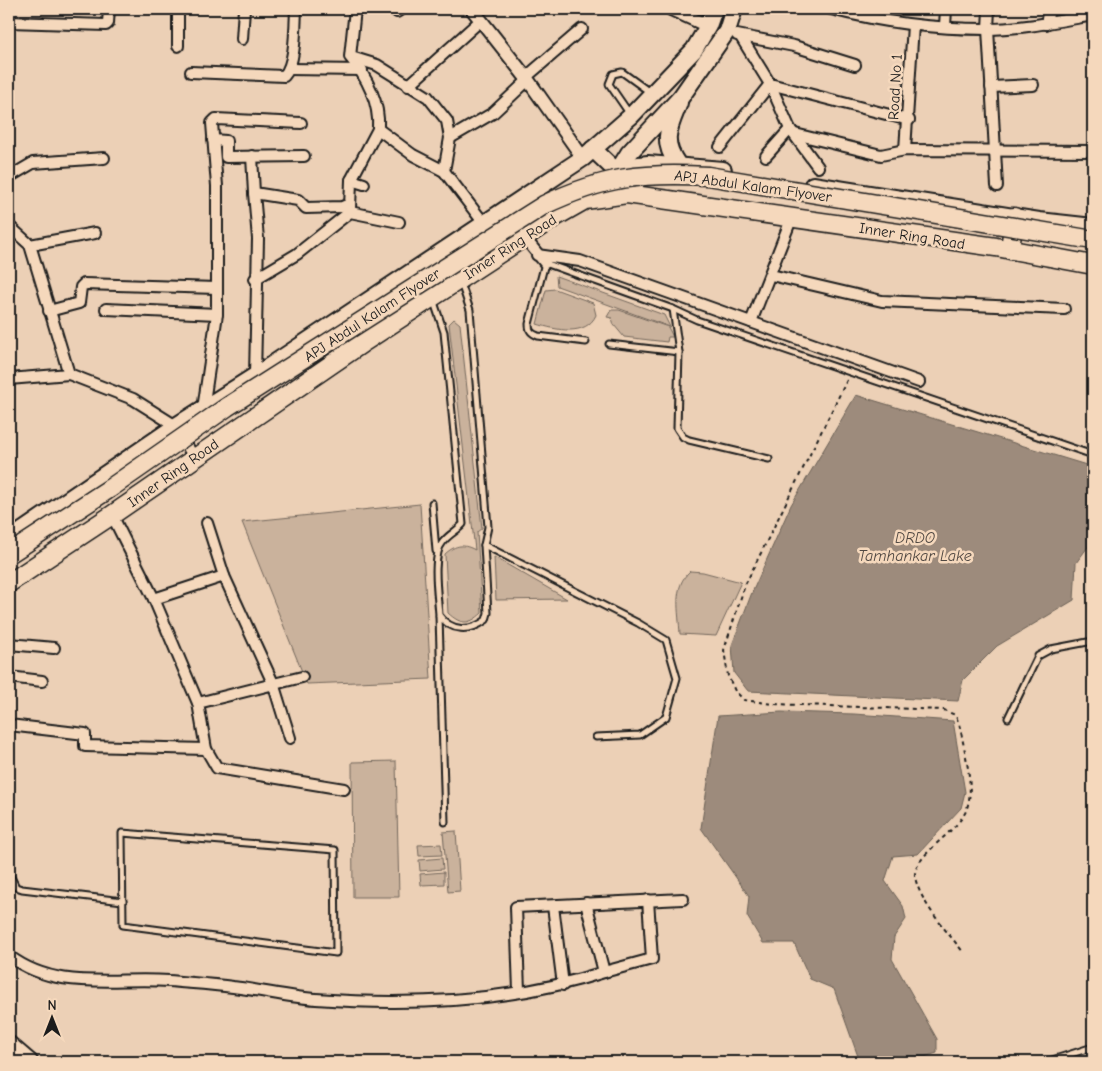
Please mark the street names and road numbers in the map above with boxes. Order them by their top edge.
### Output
street label: Road No 1 [884,53,906,121]
street label: APJ Abdul Kalam Flyover [673,166,833,206]
street label: Inner Ring Road [460,210,560,284]
street label: Inner Ring Road [858,219,966,253]
street label: APJ Abdul Kalam Flyover [301,264,444,366]
street label: Inner Ring Road [124,435,222,511]

